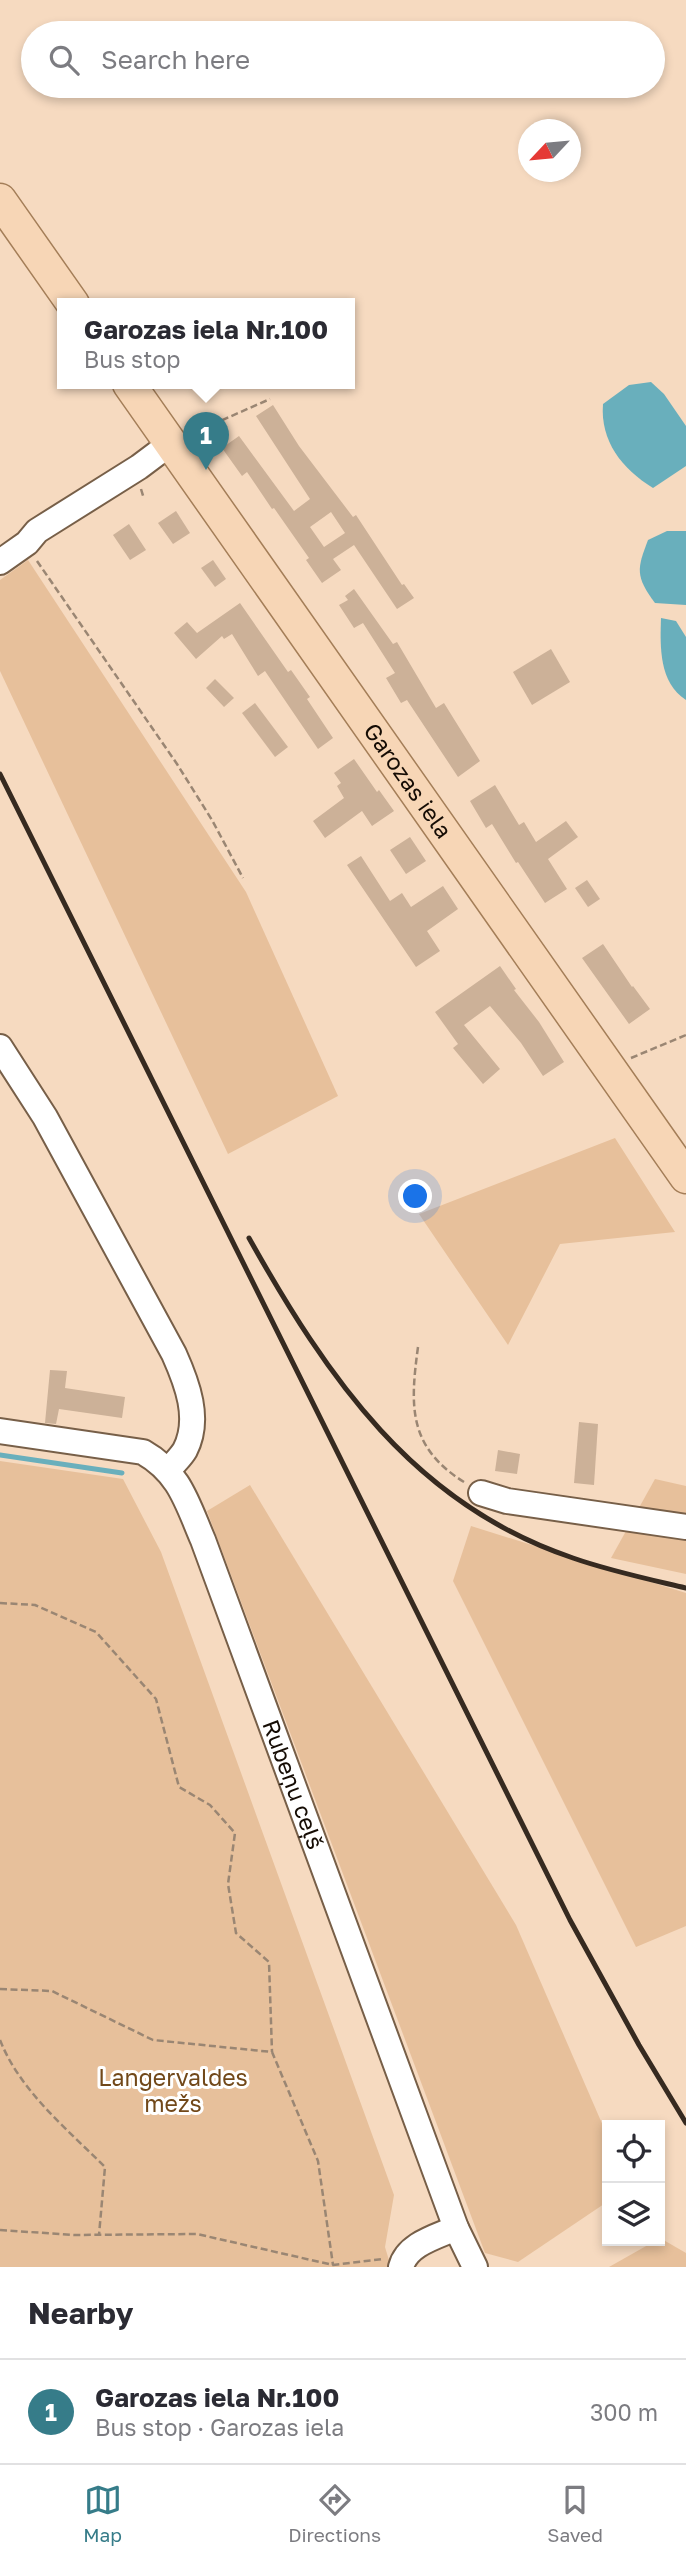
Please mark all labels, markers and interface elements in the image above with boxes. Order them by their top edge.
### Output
search box [21,21,665,98]
icon: search [45,41,83,79]
text: Search here [101,44,250,75]
north arrow [518,119,581,182]
popup [57,298,355,389]
text: Garozas iela Nr.100 [84,314,328,345]
text: Bus stop [84,345,180,373]
pin: 1 [183,412,229,470]
street label: Garozas iela [359,717,459,843]
your location [398,1179,432,1213]
street label: Rubeņu ceļš [257,1715,330,1853]
park label: Langervaldes mežs [98,2063,248,2117]
map controls [602,2120,665,2246]
button: locate [602,2120,665,2183]
button: layers [602,2183,665,2246]
text: Nearby [28,2295,133,2331]
text: Garozas iela Nr.100 [95,2382,339,2413]
text: 1 [45,2398,57,2426]
text: 300 m [590,2398,658,2426]
text: Bus stop · Garozas iela [95,2413,344,2441]
tab: Map [83,2481,122,2546]
tab: Directions [288,2481,381,2546]
tab: Saved [547,2481,603,2546]

